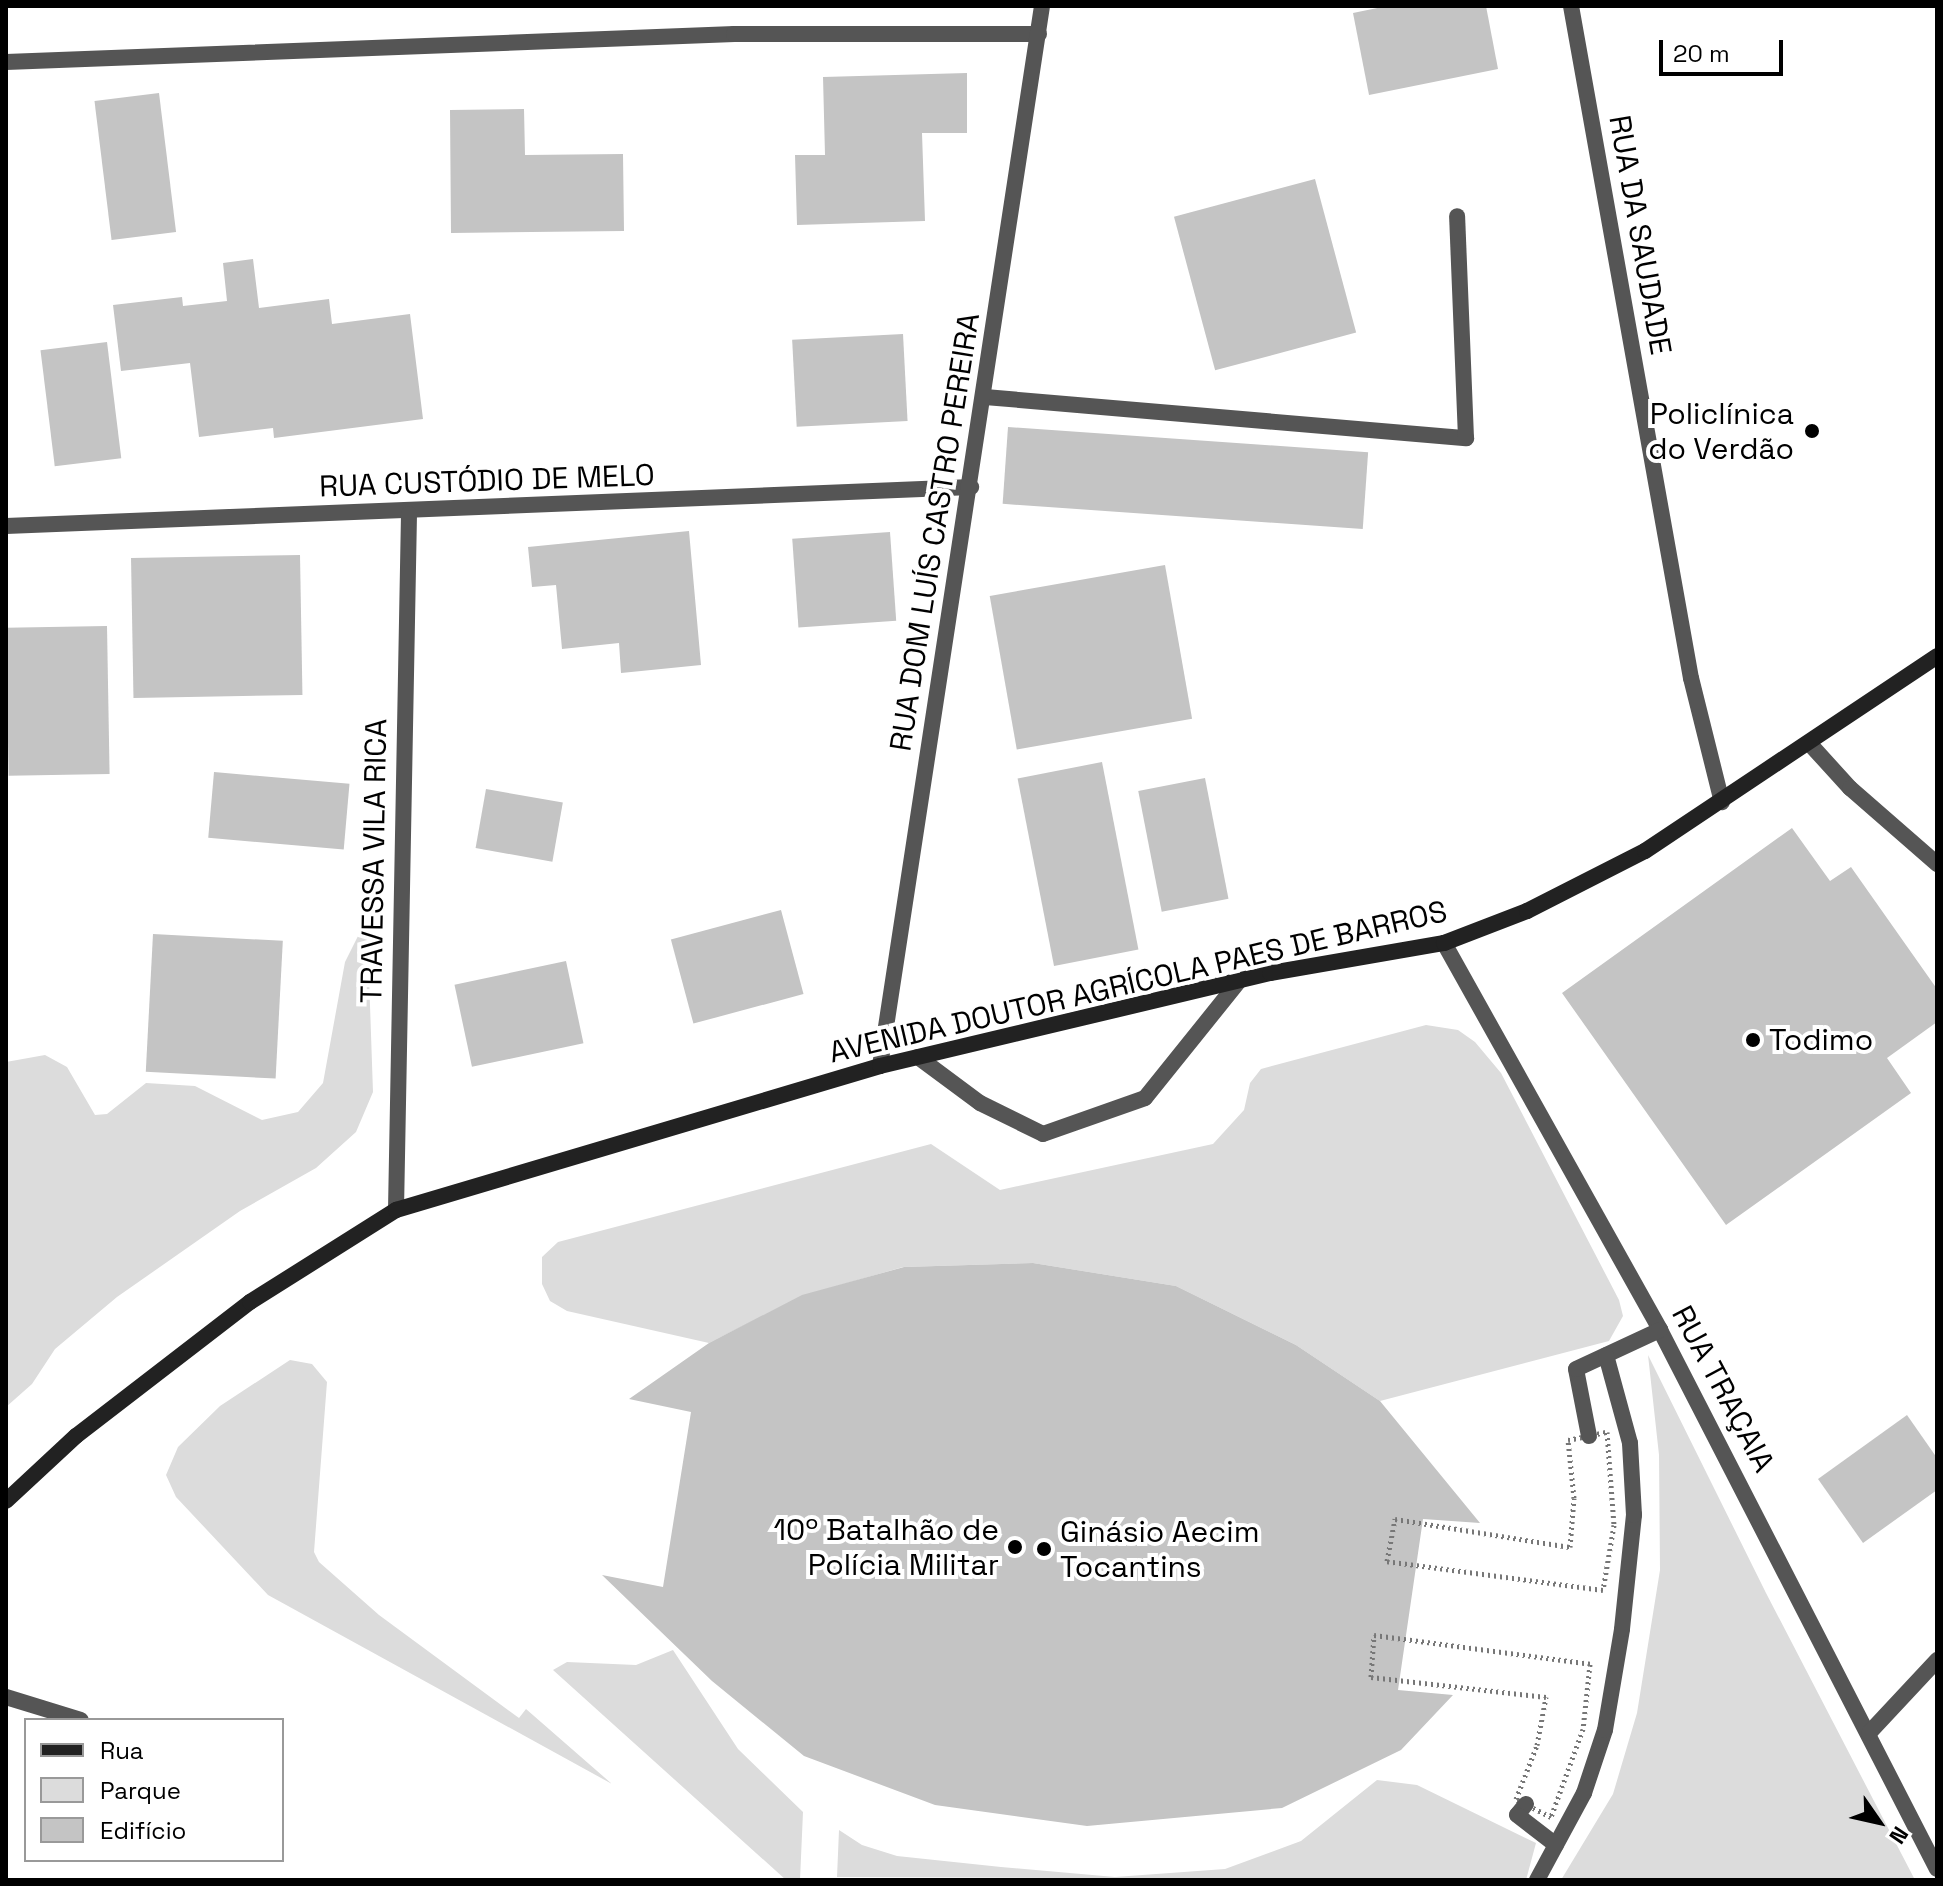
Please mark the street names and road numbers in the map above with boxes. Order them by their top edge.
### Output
street label: RUA DA SAUDADE [1601,112,1679,358]
street label: RUA DOM LUÍS CASTRO PEREIRA [883,310,987,754]
street label: RUA CUSTÓDIO DE MELO [318,457,656,505]
street label: TRAVESSA VILA RICA [354,718,394,1004]
street label: AVENIDA DOUTOR AGRÍCOLA PAES DE BARROS [825,893,1451,1071]
street label: RUA TRAÇAIA [1664,1299,1782,1479]

